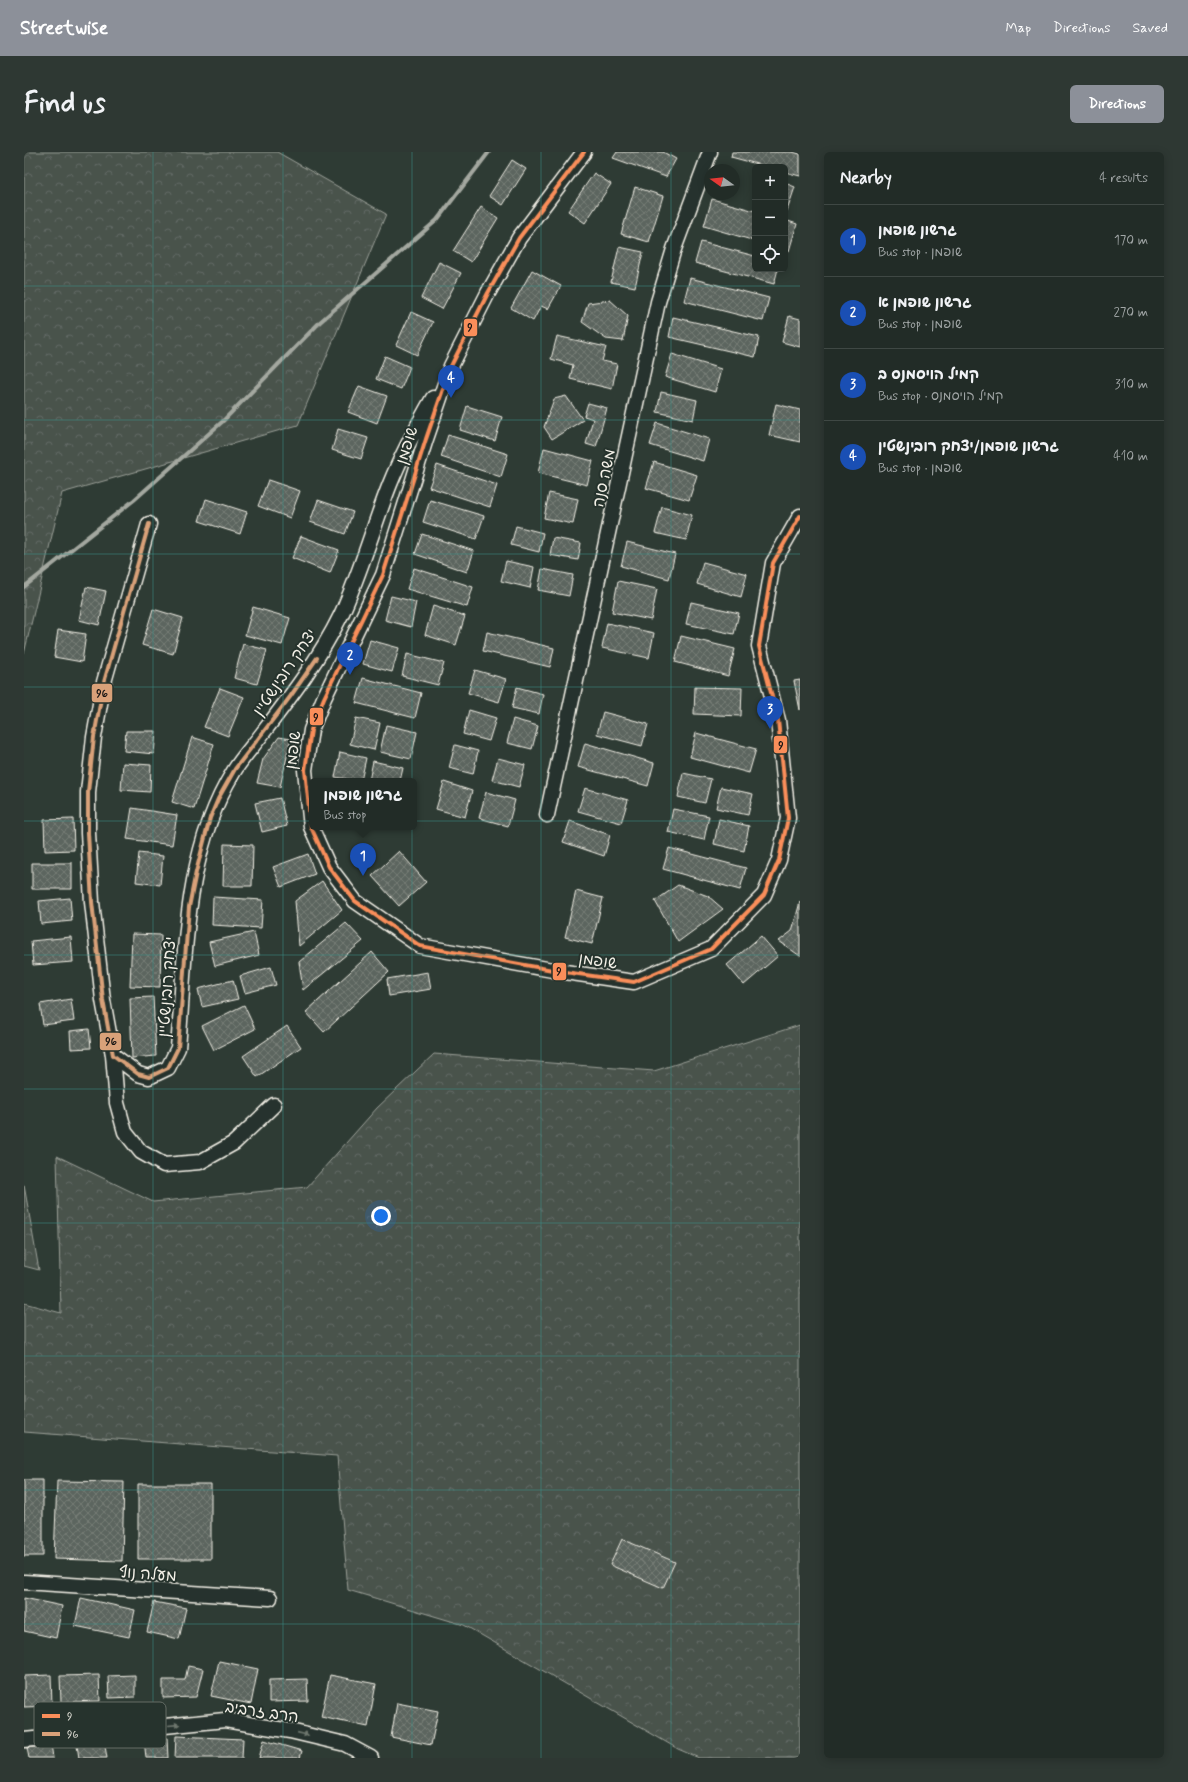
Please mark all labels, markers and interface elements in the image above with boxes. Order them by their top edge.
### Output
text: Streetwise [20,16,108,41]
text: Map [1005,19,1031,37]
text: Directions [1053,19,1111,37]
text: Saved [1133,19,1168,37]
button: Directions [1070,85,1164,123]
text: Find us [24,86,105,123]
north arrow [704,164,740,200]
map controls [752,164,788,272]
button: + [752,164,788,200]
text: Nearby [840,167,892,189]
text: 4 results [1099,170,1148,187]
button: − [752,200,788,236]
text: גרשון שופמן [878,221,957,241]
text: 1 [850,232,856,249]
text: 170 m [1114,232,1148,249]
button: locate [752,236,788,272]
text: Bus stop · שופמן [878,244,962,261]
text: גרשון שופמן א [878,293,972,313]
text: 2 [850,304,856,321]
text: 270 m [1113,304,1148,321]
text: Bus stop · שופמן [878,316,962,333]
line badge: 9 [463,318,478,337]
text: 9 [467,321,473,335]
pin: 4 [438,365,464,398]
text: קמיל הויסמנס ב [878,365,979,385]
text: 3 [850,376,856,393]
text: 310 m [1115,376,1148,393]
text: Bus stop · קמיל הויסמנס [878,388,1003,405]
street label: שופמן [391,424,423,467]
text: גרשון שופמן/יצחק רובינשטין [878,437,1059,457]
street label: משה סנה [588,447,621,510]
text: 4 [849,448,857,465]
text: 410 m [1113,448,1148,465]
text: Bus stop · שופמן [878,460,962,477]
street label: יצחק רובינשטיין [248,625,322,721]
pin: 2 [337,642,363,675]
line badge: 96 [91,683,113,703]
text: 96 [96,687,108,701]
pin: 3 [757,696,783,729]
line badge: 9 [309,707,324,726]
text: 9 [313,711,319,725]
street label: שופמן [281,730,306,771]
line badge: 9 [773,735,788,754]
text: 9 [778,739,784,753]
popup [309,778,417,830]
text: גרשון שופמן [324,786,402,806]
text: Bus stop [324,807,367,824]
pin: 1 [350,843,376,876]
street label: יצחק רובינשטיין [154,936,181,1038]
street label: שופמן [577,948,618,975]
line badge: 9 [552,962,567,981]
text: 9 [556,965,562,979]
line badge: 96 [99,1032,122,1051]
text: 96 [105,1035,117,1049]
your location [371,1206,391,1226]
street label: מעלה נוף [118,1562,177,1587]
street label: הרב זרביב [224,1697,300,1728]
legend [34,1702,166,1748]
text: 9 [67,1710,72,1724]
one-way arrow [168,1722,180,1728]
text: 96 [67,1728,78,1742]
one-way arrow [297,1731,309,1737]

